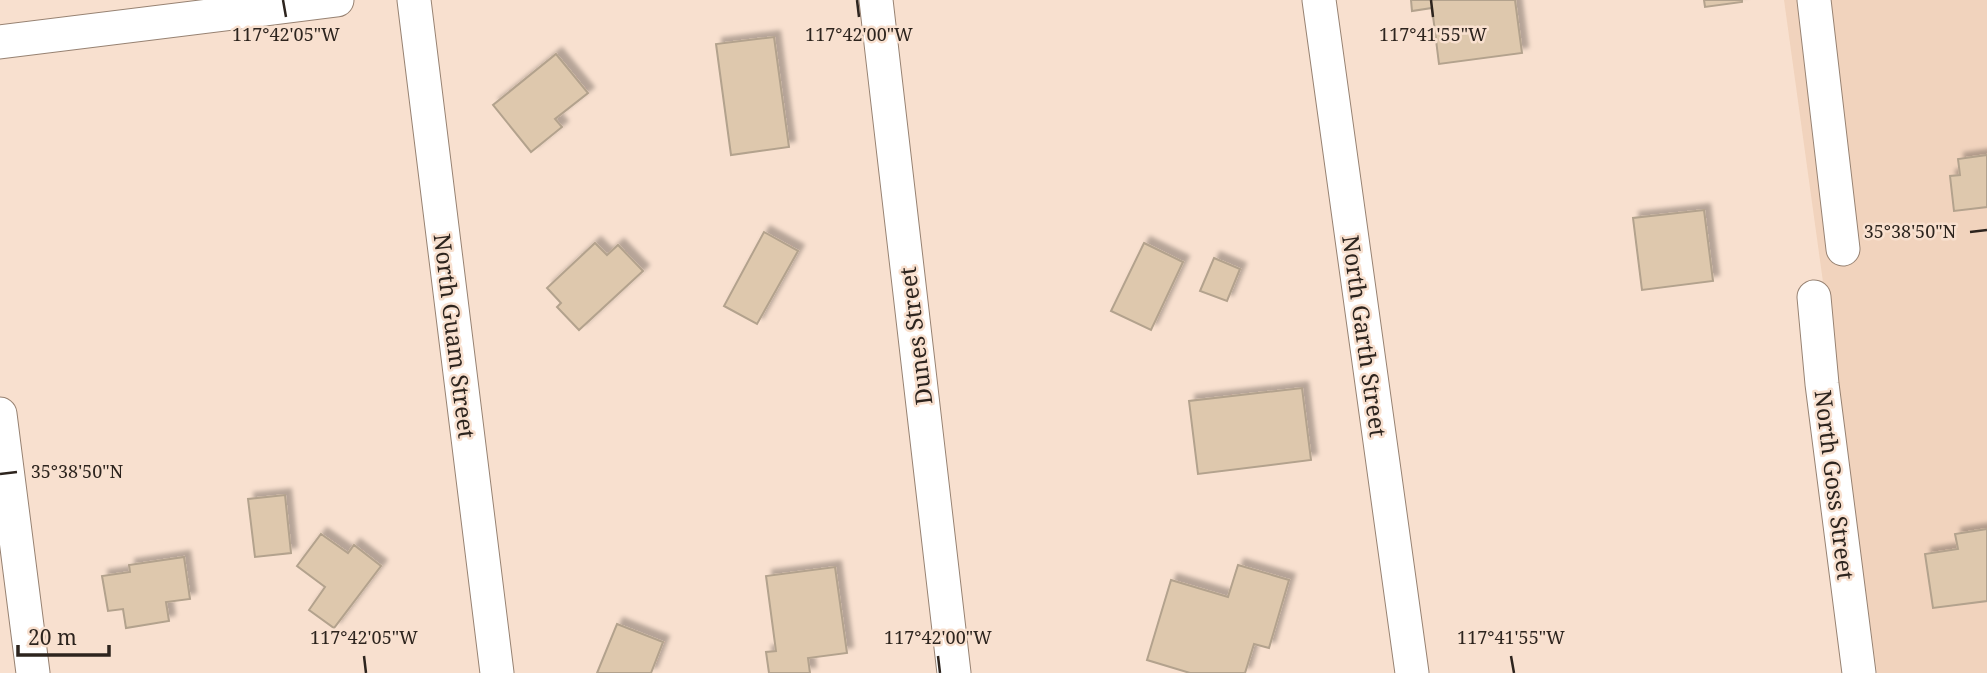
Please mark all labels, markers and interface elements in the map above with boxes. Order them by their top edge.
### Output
text: 117°42'05"W [232,22,340,46]
text: 117°42'00"W [805,22,913,46]
text: 117°41'55"W [1379,22,1487,46]
text: 35°38'50"N [1864,219,1957,243]
street label: North Guam Street [427,232,483,440]
street label: North Garth Street [1335,233,1395,439]
street label: Dunes Street [891,265,939,407]
street label: North Goss Street [1807,388,1863,582]
text: 35°38'50"N [31,459,124,483]
scale bar [18,614,108,658]
text: 20 m [28,623,77,651]
text: 117°42'05"W [310,625,418,649]
text: 117°42'00"W [884,625,992,649]
text: 117°41'55"W [1457,625,1565,649]

